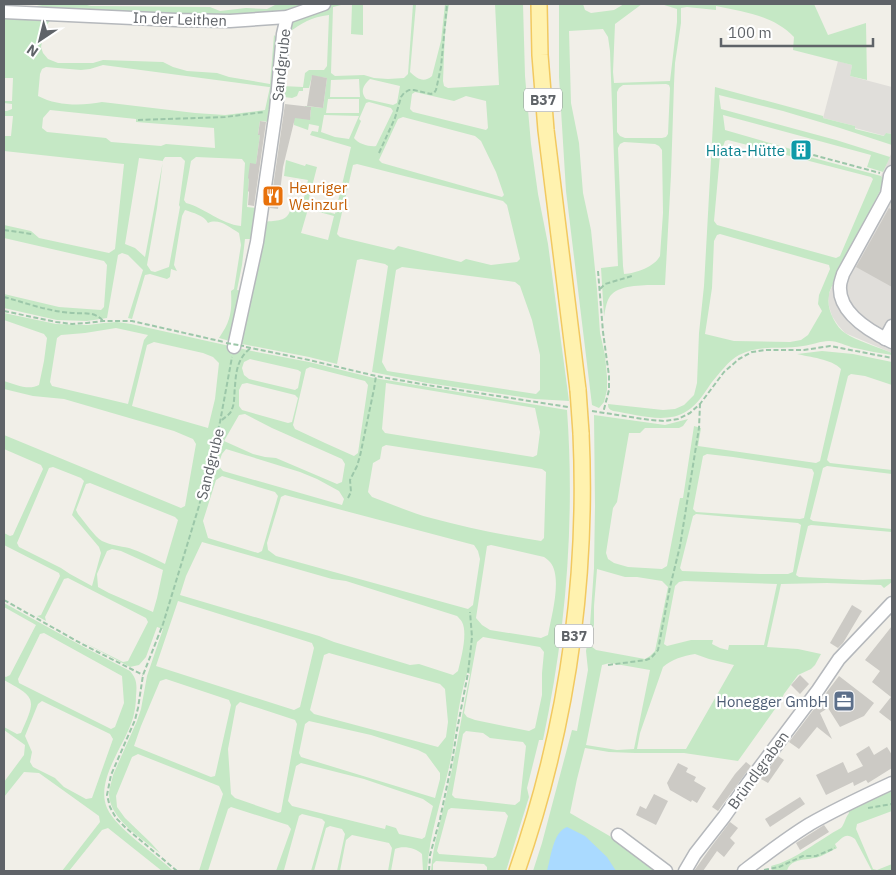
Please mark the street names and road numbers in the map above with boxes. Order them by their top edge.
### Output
street label: In der Leithen [133,8,227,30]
street label: Sandgrube [268,28,294,102]
road number: B37 [524,88,562,112]
street label: Sandgrube [192,426,228,502]
road number: B37 [555,624,593,648]
street label: Bründlgraben [723,727,793,813]

